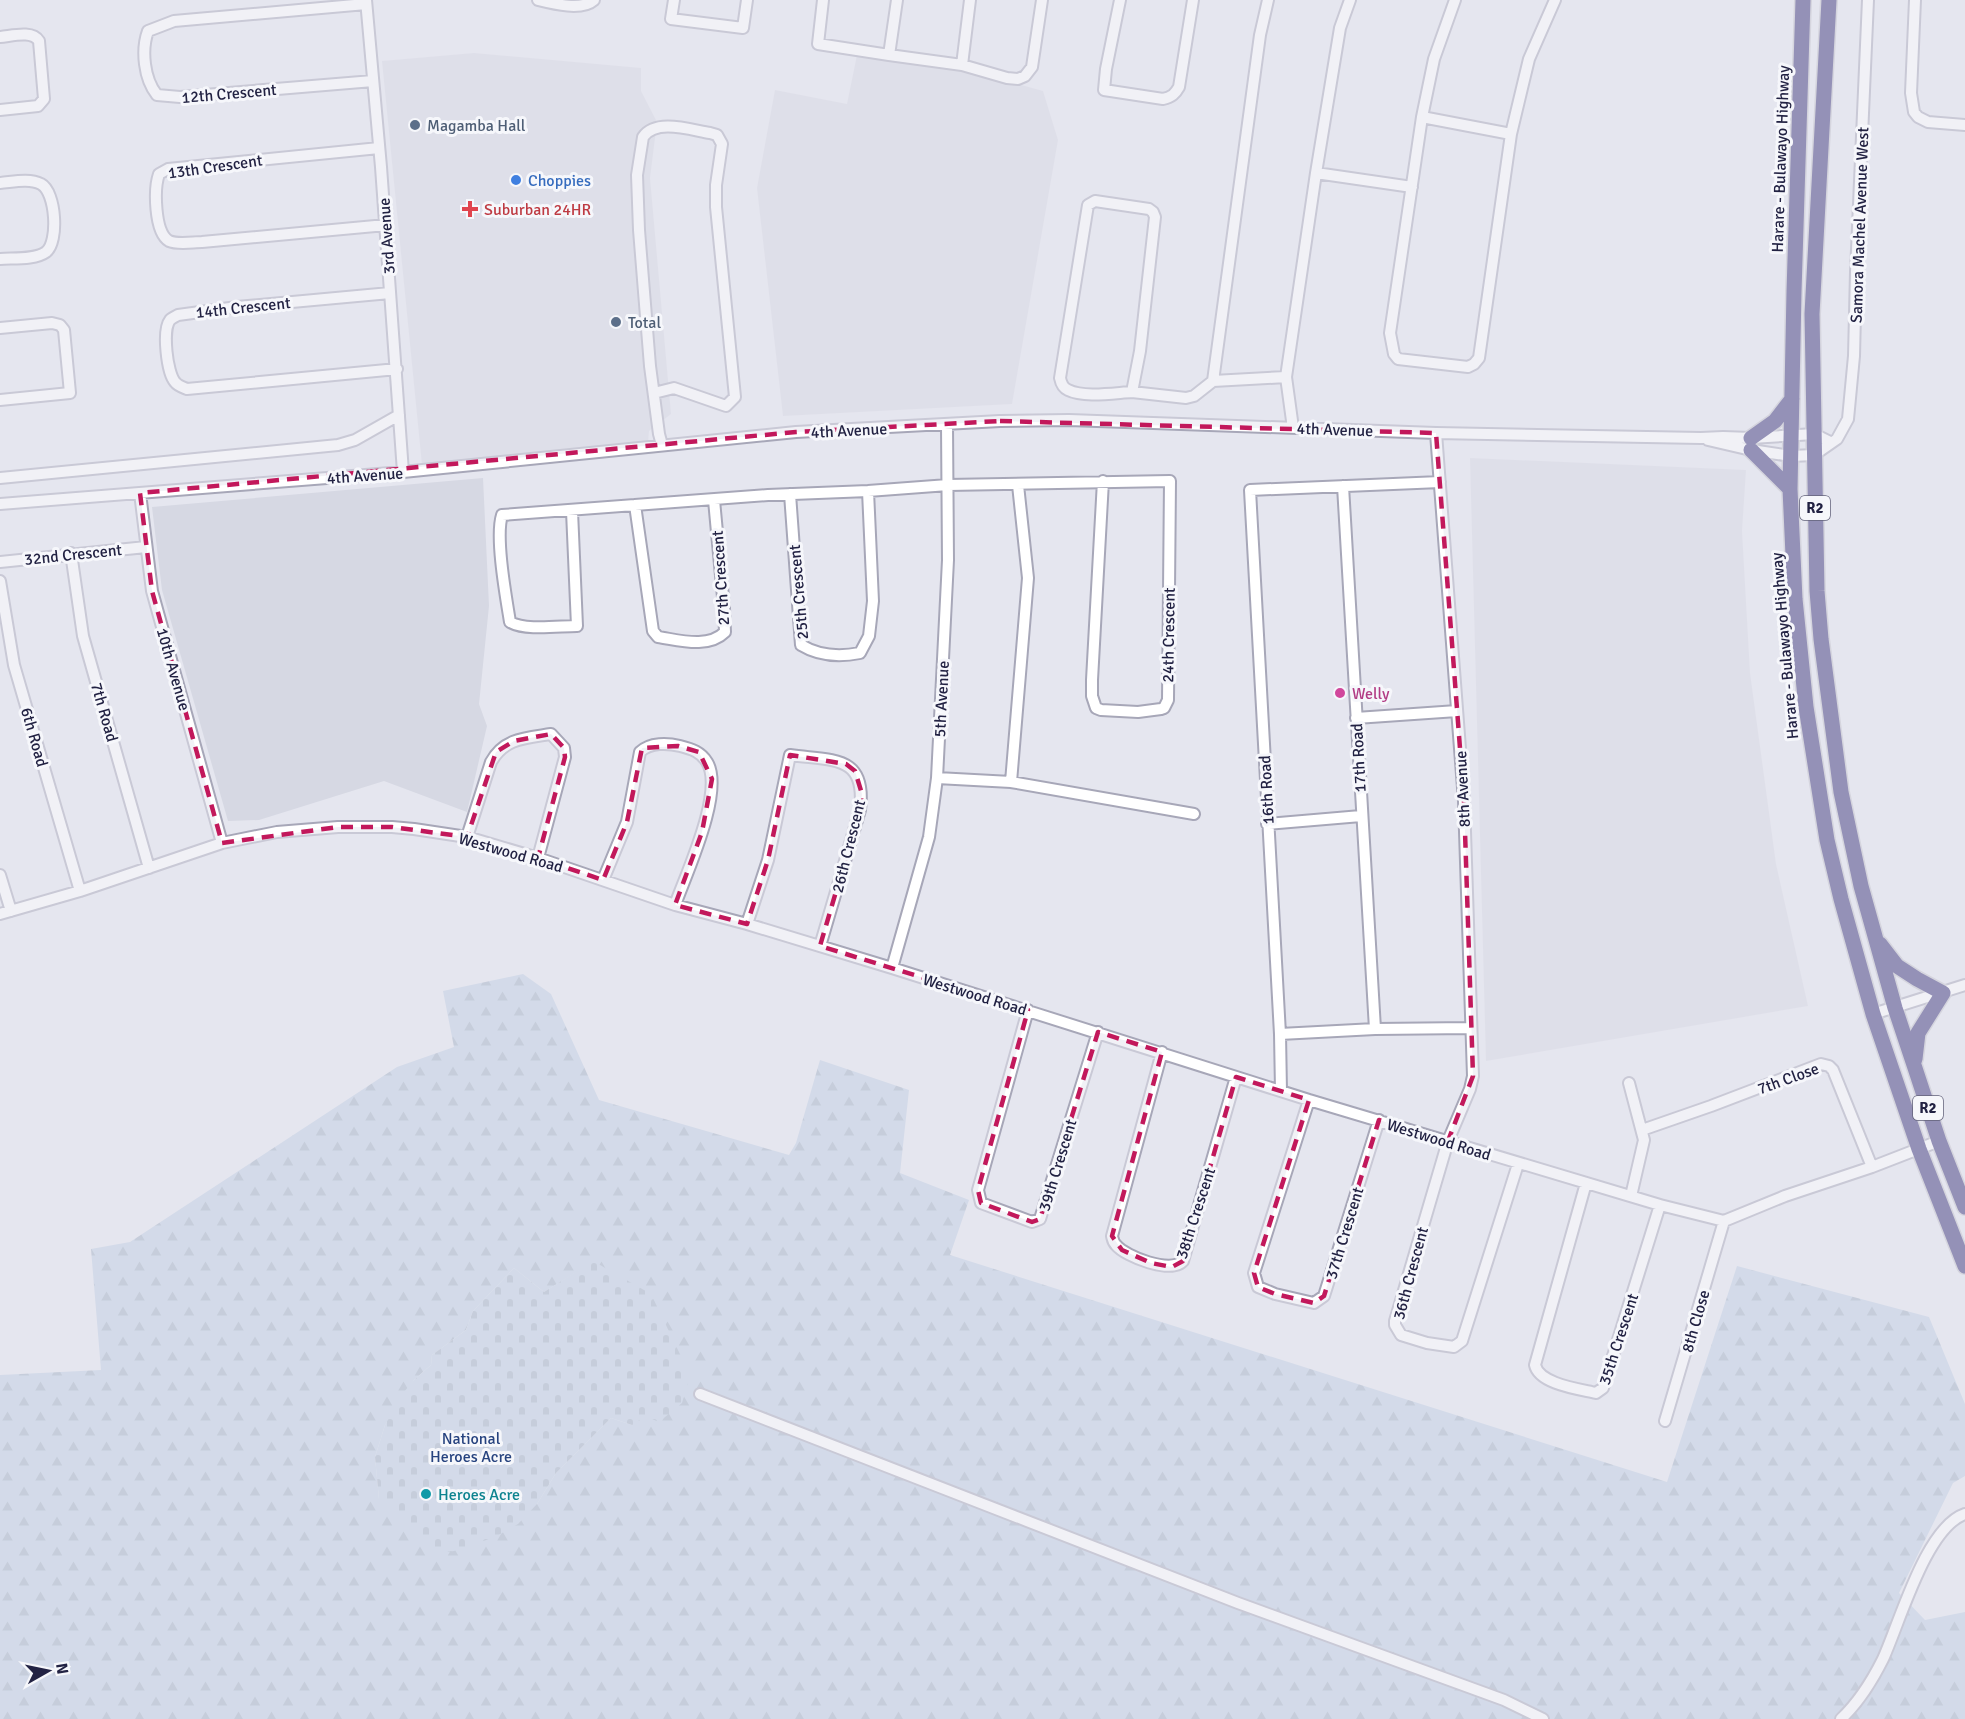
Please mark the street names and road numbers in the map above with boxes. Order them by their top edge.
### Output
street label: Harare - Bulawayo Highway [1768,65,1794,253]
street label: 12th Crescent [181,80,278,108]
street label: Samora Machel Avenue West [1847,126,1873,323]
street label: 13th Crescent [167,150,264,184]
street label: 3rd Avenue [374,197,400,275]
street label: 14th Crescent [195,293,292,323]
street label: 4th Avenue [810,419,888,443]
street label: 4th Avenue [1296,419,1374,441]
street label: 4th Avenue [326,463,404,489]
road number: R2 [1800,496,1830,520]
street label: 27th Crescent [708,529,734,626]
street label: 32nd Crescent [23,540,123,570]
street label: 25th Crescent [785,543,813,640]
street label: Harare - Bulawayo Highway [1767,551,1803,740]
street label: 24th Crescent [1158,587,1180,683]
street label: 10th Avenue [152,626,194,713]
street label: 5th Avenue [930,660,954,738]
street label: 7th Road [86,680,122,744]
street label: 6th Road [16,705,52,769]
street label: 17th Road [1347,723,1371,793]
street label: 8th Avenue [1451,750,1475,828]
street label: 16th Road [1255,755,1279,825]
street label: 26th Crescent [828,797,870,895]
street label: Westwood Road [456,828,565,877]
street label: Westwood Road [920,970,1029,1020]
street label: 7th Close [1755,1059,1822,1099]
road number: R2 [1913,1096,1943,1120]
street label: Westwood Road [1384,1115,1493,1165]
street label: 39th Crescent [1034,1116,1082,1214]
street label: 38th Crescent [1172,1165,1220,1262]
street label: 37th Crescent [1321,1184,1369,1282]
street label: 36th Crescent [1389,1224,1433,1322]
street label: 8th Close [1678,1288,1714,1355]
street label: 35th Crescent [1595,1291,1643,1388]

